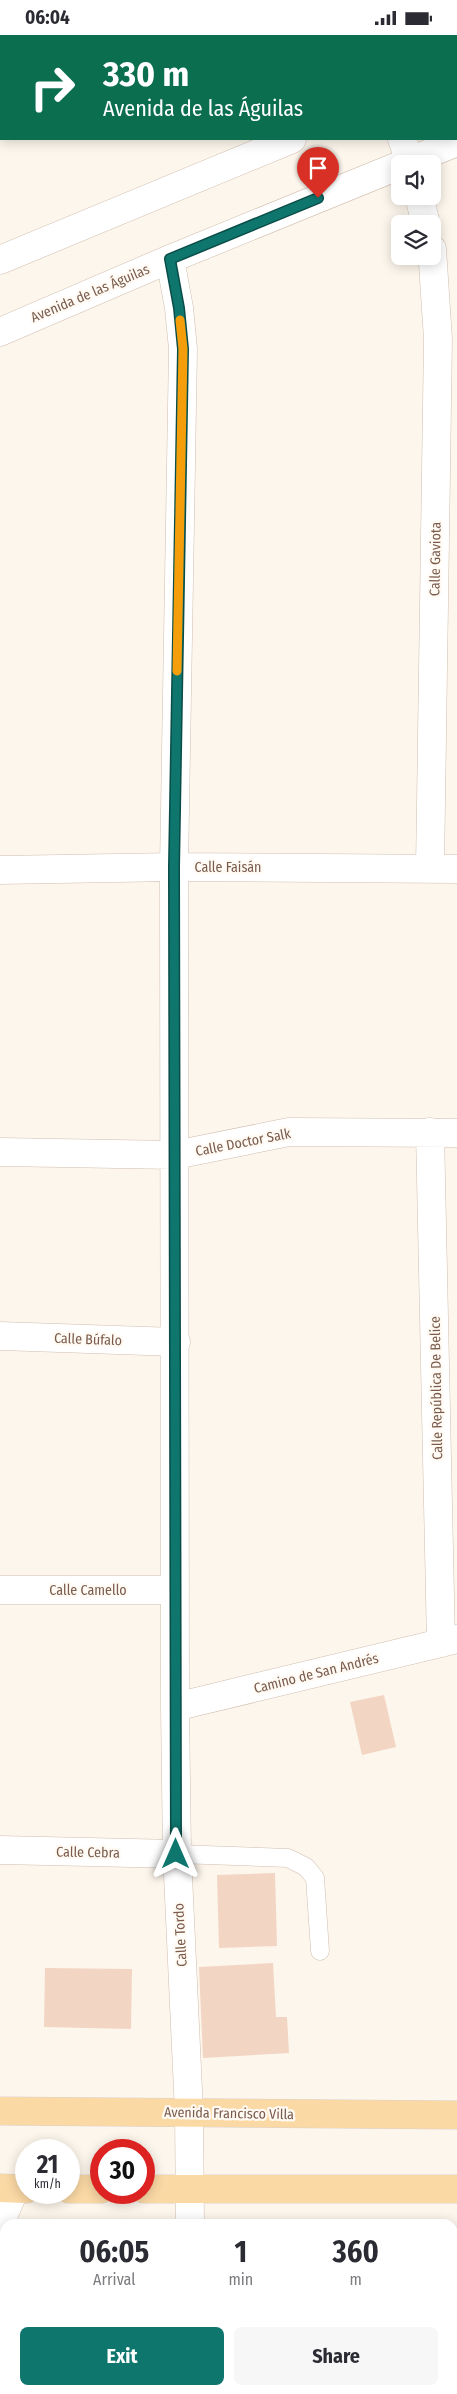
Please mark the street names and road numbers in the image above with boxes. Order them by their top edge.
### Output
street label: Avenida de las Águilas [28,260,152,326]
street label: Calle Gaviota [426,522,445,596]
street label: Calle Faisán [194,859,262,876]
street label: Calle Doctor Salk [194,1125,293,1160]
street label: Calle República De Belice [427,1316,446,1460]
street label: Calle Búfalo [54,1330,122,1349]
street label: Calle Camello [49,1582,127,1599]
street label: Camino de San Andrés [252,1650,380,1697]
street label: Calle Cebra [56,1843,120,1862]
street label: Calle Tordo [170,1903,191,1967]
street label: Avenida Francisco Villa [164,2104,294,2123]

